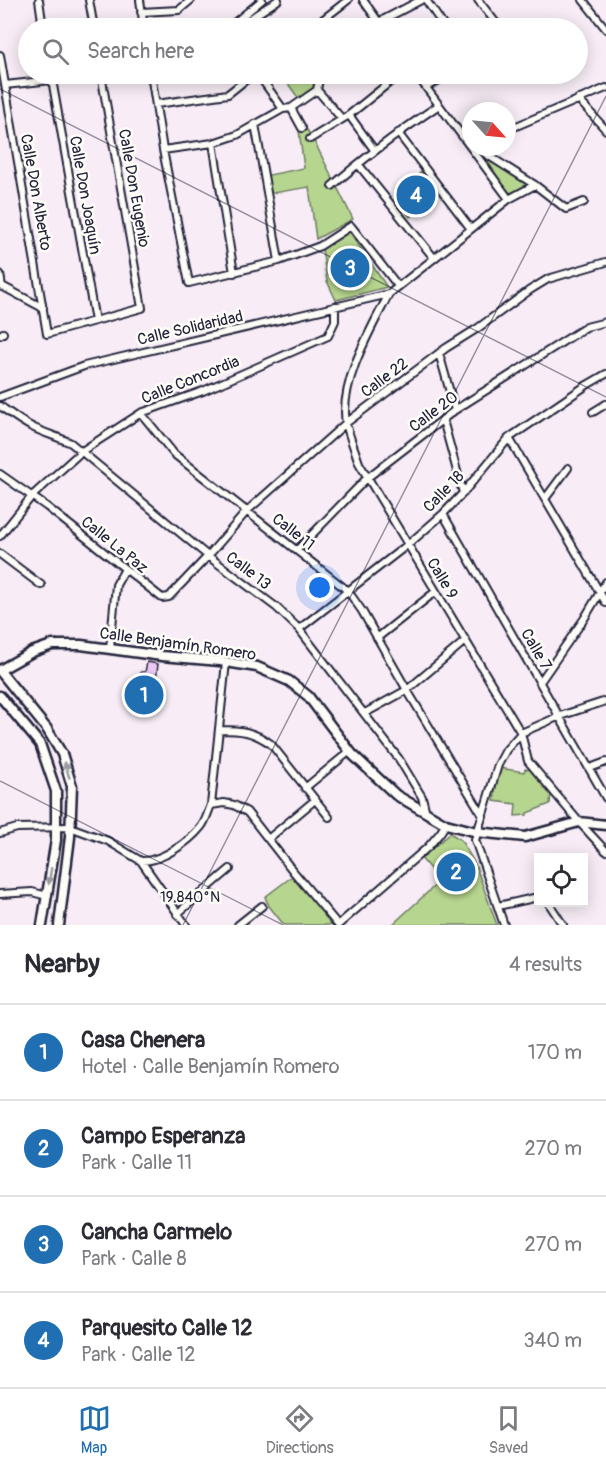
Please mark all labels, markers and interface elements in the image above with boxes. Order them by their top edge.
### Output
search box [18,18,588,84]
icon: search [39,35,72,68]
text: Search here [87,37,194,65]
north arrow [462,102,516,156]
street label: Calle Don Eugenio [114,127,154,249]
street label: Calle Don Alberto [16,132,56,252]
street label: Calle Don Joaquín [65,134,105,256]
pin: 4 [396,172,436,218]
pin: 3 [330,246,370,290]
street label: Calle Solidaridad [135,306,245,350]
street label: Calle Concordia [138,351,242,409]
street label: Calle 22 [357,353,412,402]
street label: Calle 20 [405,387,462,437]
street label: Calle 18 [419,467,468,517]
street label: Calle 11 [268,509,319,555]
street label: Calle La Paz [77,512,152,578]
street label: Calle 13 [222,547,275,594]
street label: Calle 9 [422,554,462,603]
your location [305,573,334,602]
street label: Calle Benjamín Romero [98,623,258,665]
street label: Calle 7 [516,625,556,674]
pin: 1 [124,672,164,718]
one-way arrow [62,761,71,779]
pin: 2 [436,850,476,894]
map controls [534,853,588,907]
button: locate [534,853,588,907]
one-way arrow [45,866,54,885]
text: 19.840°N [160,888,220,907]
text: Nearby [24,948,100,980]
text: 4 results [509,952,582,977]
text: Casa Chenera [81,1026,205,1054]
text: 1 [40,1040,47,1065]
text: 170 m [528,1040,582,1065]
text: Hotel · Calle Benjamín Romero [81,1054,339,1079]
text: Campo Esperanza [81,1122,245,1150]
text: 2 [38,1136,49,1161]
text: 270 m [524,1136,582,1161]
text: Park · Calle 11 [81,1150,192,1175]
text: Cancha Carmelo [81,1218,232,1246]
text: 3 [38,1232,49,1257]
text: 270 m [524,1232,582,1257]
text: Park · Calle 8 [81,1246,187,1271]
text: Parquesito Calle 12 [81,1314,253,1342]
text: 4 [38,1328,49,1353]
text: 340 m [523,1328,582,1353]
text: Park · Calle 12 [81,1342,196,1367]
tab: Map [78,1402,111,1458]
tab: Directions [266,1402,334,1458]
tab: Saved [489,1402,528,1458]

